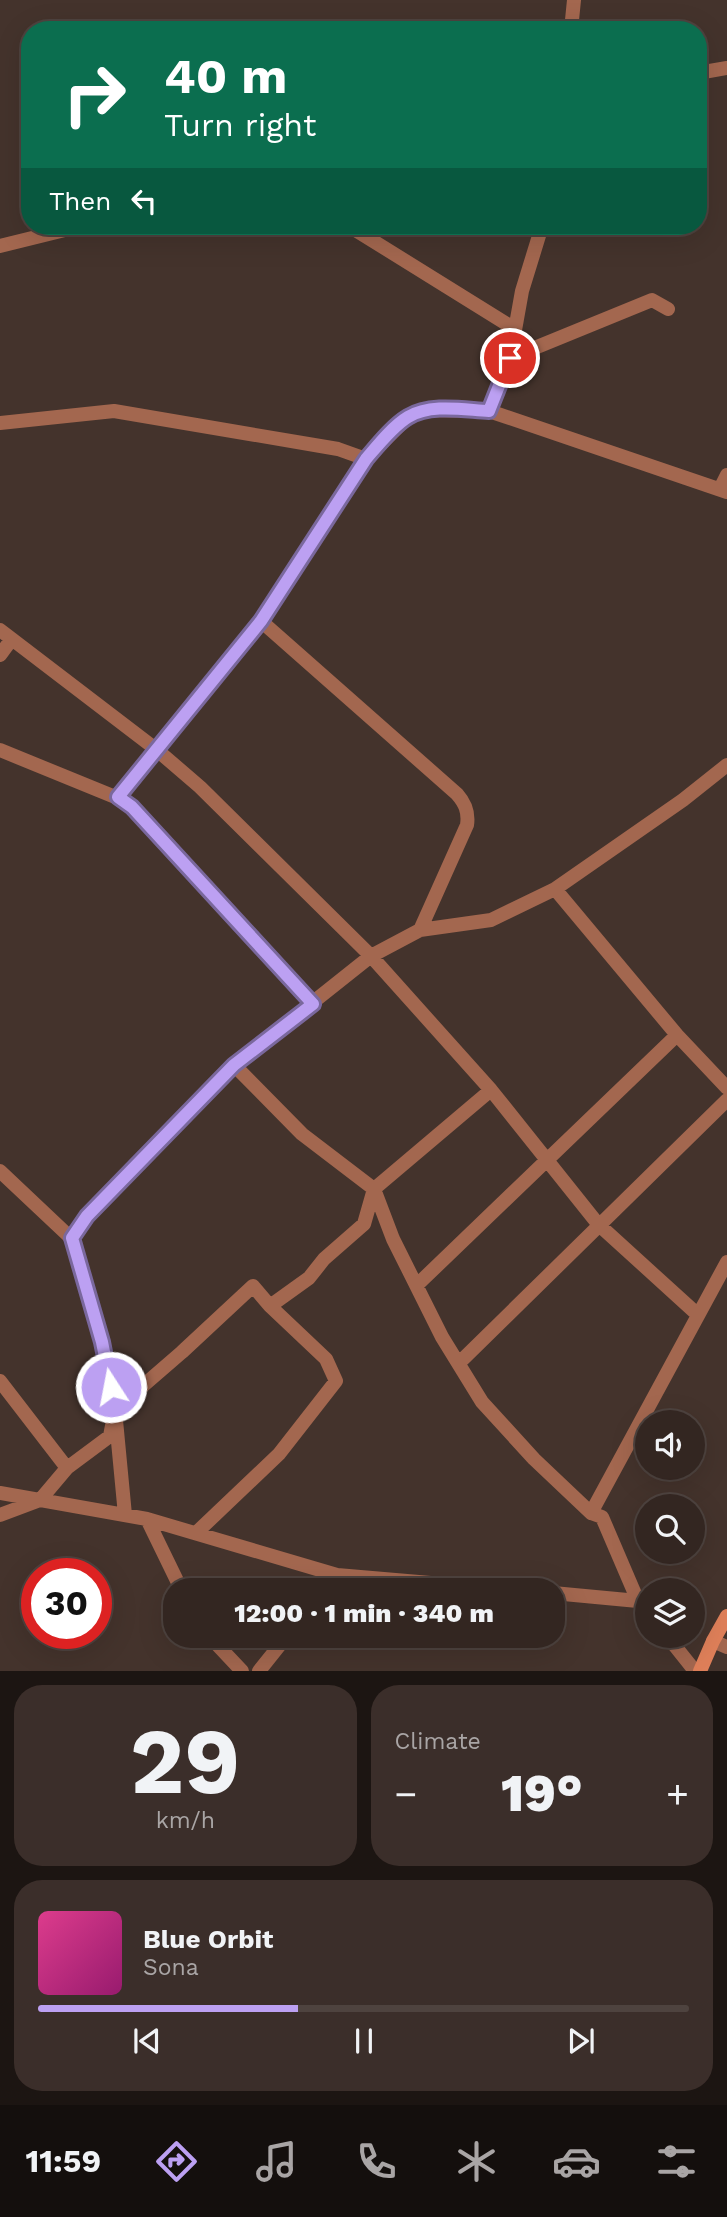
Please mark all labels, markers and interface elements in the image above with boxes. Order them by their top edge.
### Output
text: 40 m [164,47,287,105]
icon: right [49,49,140,140]
text: Turn right [164,106,316,144]
icon: left [125,182,163,220]
text: Then [49,186,111,216]
pin [480,328,540,388]
icon: arrive [491,339,529,377]
position arrow [74,1350,148,1424]
map controls [635,1410,705,1648]
button: sound [635,1410,705,1480]
button: search [635,1494,705,1564]
speed limit sign: 30 [21,1558,112,1649]
button: layers [635,1578,705,1648]
text: 12:00 · 1 min · 340 m [234,1598,494,1628]
text: 29 [130,1708,240,1815]
text: Climate [395,1728,481,1755]
text: 19° [501,1763,583,1824]
text: − [395,1772,417,1816]
text: + [666,1772,689,1816]
text: km/h [156,1807,215,1834]
text: Blue Orbit [143,1924,273,1954]
text: Sona [143,1954,199,1981]
icon: previous [128,2022,166,2060]
icon: pause [345,2022,383,2060]
icon: next [562,2022,600,2060]
icon: directions [152,2137,201,2186]
icon: music [252,2137,301,2186]
icon: phone [352,2137,401,2186]
icon: climate [452,2137,501,2186]
icon: car [552,2137,601,2186]
icon: filters [652,2137,701,2186]
text: 11:59 [26,2142,101,2180]

